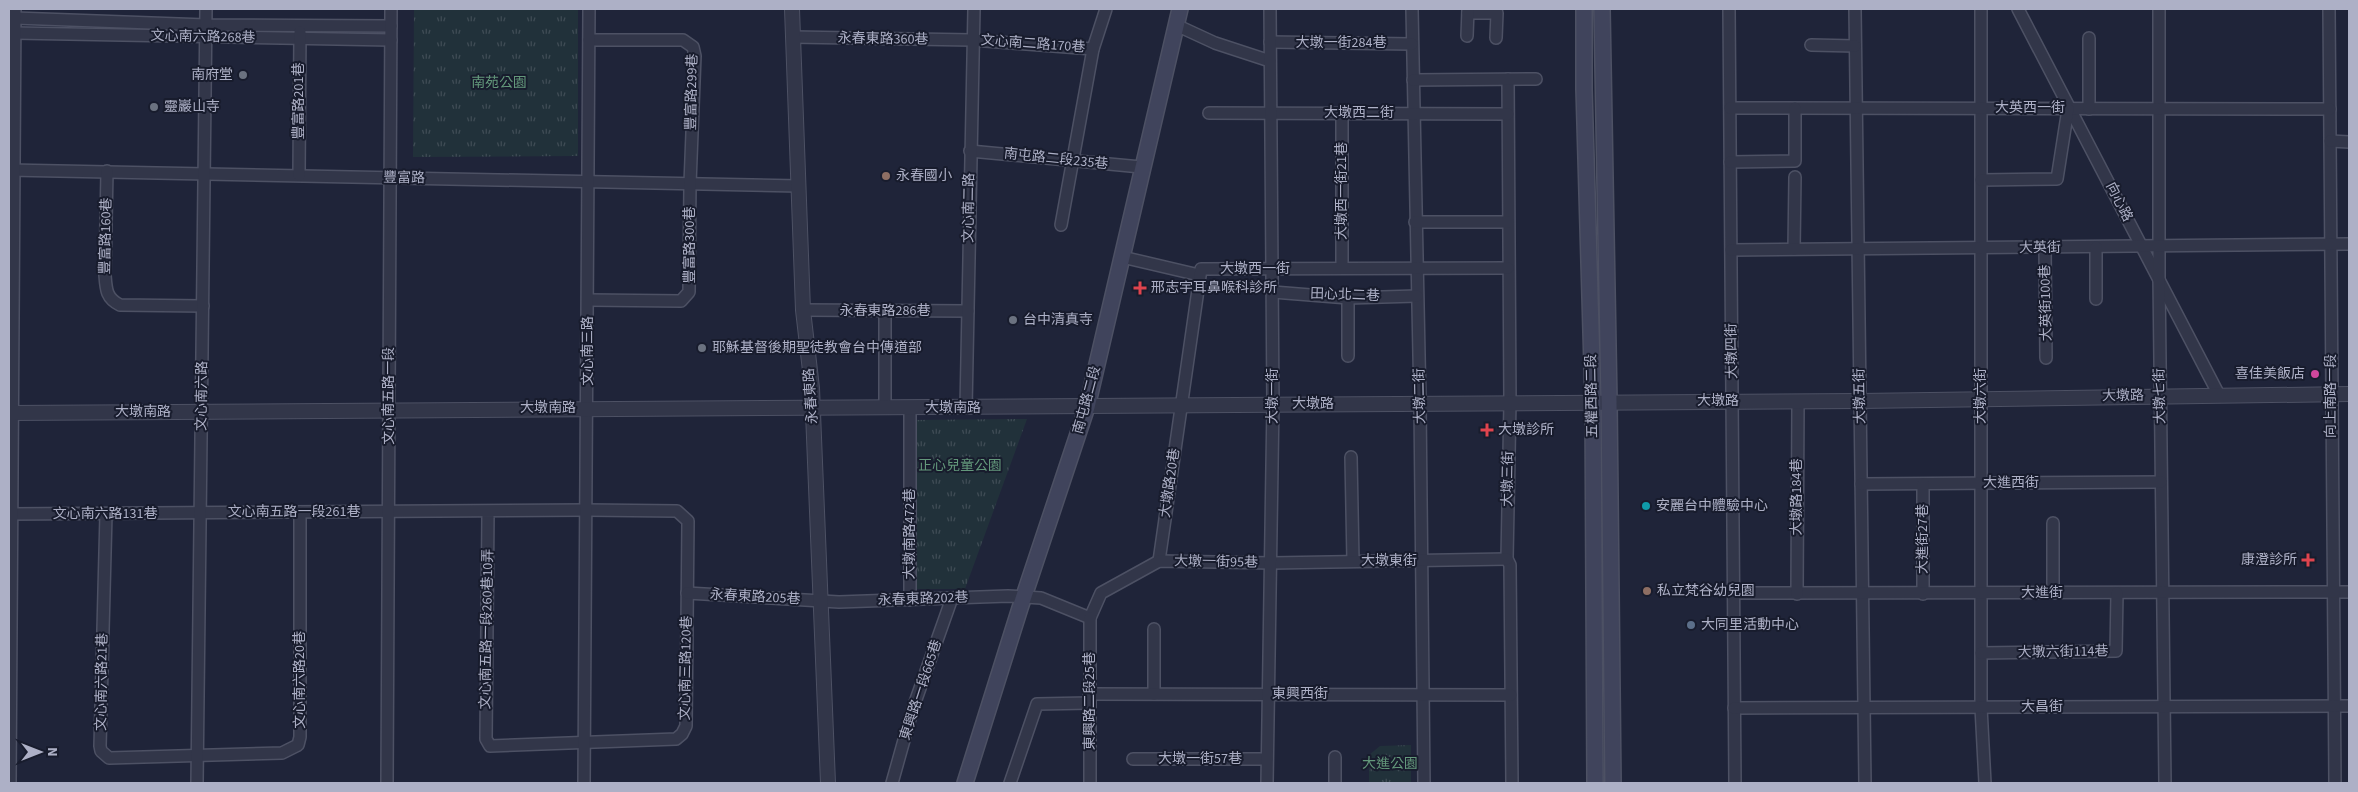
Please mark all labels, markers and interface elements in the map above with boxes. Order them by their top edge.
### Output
street label: 文心南六路268巷 [150,26,256,48]
street label: 永春東路360巷 [837,28,929,50]
street label: 文心南二路170巷 [980,30,1086,58]
street label: 大墩一街284巷 [1296,33,1386,53]
street label: 豐富路299巷 [681,53,703,131]
street label: 豐富路201巷 [289,63,309,139]
place label: 南府堂 [191,65,233,85]
marker: 南府堂 [237,69,249,81]
park label: 南苑公園 [471,73,527,93]
place label: 靈巖山寺 [164,97,220,117]
street label: 大英西一街 [1995,98,2065,118]
marker: 靈巖山寺 [148,101,160,113]
street label: 大墩西二街 [1324,103,1394,123]
street label: 大墩西一街21巷 [1332,142,1352,240]
street label: 南屯路二段235巷 [1003,144,1109,174]
place label: 永春國小 [896,166,952,186]
street label: 豐富路 [383,168,425,188]
marker: 永春國小 [880,170,892,182]
street label: 文心南二路 [958,173,980,243]
street label: 向心路 [2101,179,2137,225]
street label: 豐富路160巷 [95,197,117,275]
street label: 豐富路300巷 [680,207,700,283]
street label: 大英街 [2019,238,2061,258]
street label: 大墩西一街 [1220,259,1290,279]
street label: 大英街100巷 [2035,264,2057,342]
place label: 邢志宇耳鼻喉科診所 [1151,278,1277,298]
marker: 邢志宇耳鼻喉科診所 [1133,281,1147,295]
street label: 田心北二巷 [1310,284,1380,306]
street label: 永春東路286巷 [840,301,930,321]
place label: 台中清真寺 [1023,310,1093,330]
marker: 台中清真寺 [1007,314,1019,326]
street label: 文心南三路 [578,316,598,386]
street label: 大墩四街 [1722,323,1742,379]
place label: 耶穌基督後期聖徒教會台中傳道部 [712,338,922,358]
marker: 耶穌基督後期聖徒教會台中傳道部 [696,342,708,354]
street label: 文心南五路一段 [379,347,399,445]
street label: 五權西路二段 [1581,354,1603,438]
street label: 向上南路一段 [2321,354,2341,438]
street label: 文心南六路 [191,361,213,431]
street label: 南屯路二段 [1068,364,1106,436]
place label: 喜佳美飯店 [2235,364,2305,384]
street label: 永春東路 [799,367,823,425]
street label: 大墩一街 [1263,368,1283,424]
street label: 大墩二街 [1410,368,1430,424]
street label: 大墩五街 [1850,368,1870,424]
street label: 大墩六街 [1971,368,1991,424]
street label: 大墩七街 [2150,368,2170,424]
marker: 喜佳美飯店 [2309,368,2321,380]
street label: 大墩路 [2102,386,2144,406]
street label: 大墩路 [1697,391,1739,411]
street label: 大墩路 [1292,394,1334,414]
street label: 大墩南路 [520,398,576,418]
street label: 大墩南路 [925,398,981,418]
street label: 大墩南路 [115,402,171,422]
place label: 大墩診所 [1498,420,1554,440]
marker: 大墩診所 [1480,423,1494,437]
street label: 大墩路20巷 [1155,447,1185,519]
street label: 大墩三街 [1498,451,1518,507]
park label: 正心兒童公園 [918,456,1002,476]
street label: 大墩路184巷 [1787,459,1807,535]
street label: 大進西街 [1983,473,2039,493]
street label: 大墩南路472巷 [900,489,920,579]
place label: 安麗台中體驗中心 [1656,496,1768,516]
marker: 安麗台中體驗中心 [1640,500,1652,512]
street label: 文心南五路一段261巷 [228,502,360,522]
street label: 文心南六路131巷 [53,504,157,524]
street label: 大進街27巷 [1913,504,1933,574]
street label: 文心南五路一段260巷10弄 [476,548,498,710]
place label: 康澄診所 [2241,550,2297,570]
street label: 大墩一街95巷 [1174,551,1258,573]
street label: 大墩東街 [1361,551,1417,571]
marker: 康澄診所 [2301,553,2315,567]
place label: 私立梵谷幼兒園 [1657,581,1755,601]
street label: 大進街 [2021,583,2063,603]
street label: 永春東路205巷 [709,585,801,609]
marker: 私立梵谷幼兒園 [1641,585,1653,597]
street label: 永春東路202巷 [877,587,969,611]
street label: 文心南三路120巷 [675,615,697,721]
place label: 大同里活動中心 [1701,615,1799,635]
marker: 大同里活動中心 [1685,619,1697,631]
street label: 文心南六路20巷 [290,631,310,729]
street label: 文心南六路21巷 [91,633,113,731]
street label: 東興路一段665巷 [895,637,947,743]
street label: 大墩六街114巷 [2017,641,2109,663]
street label: 東興路二段25巷 [1080,652,1100,750]
street label: 東興西街 [1272,684,1328,704]
street label: 大昌街 [2021,697,2063,717]
north arrow [15,727,65,777]
text: N [42,747,62,757]
street label: 大墩一街57巷 [1158,749,1242,769]
park label: 大進公園 [1362,754,1418,774]

